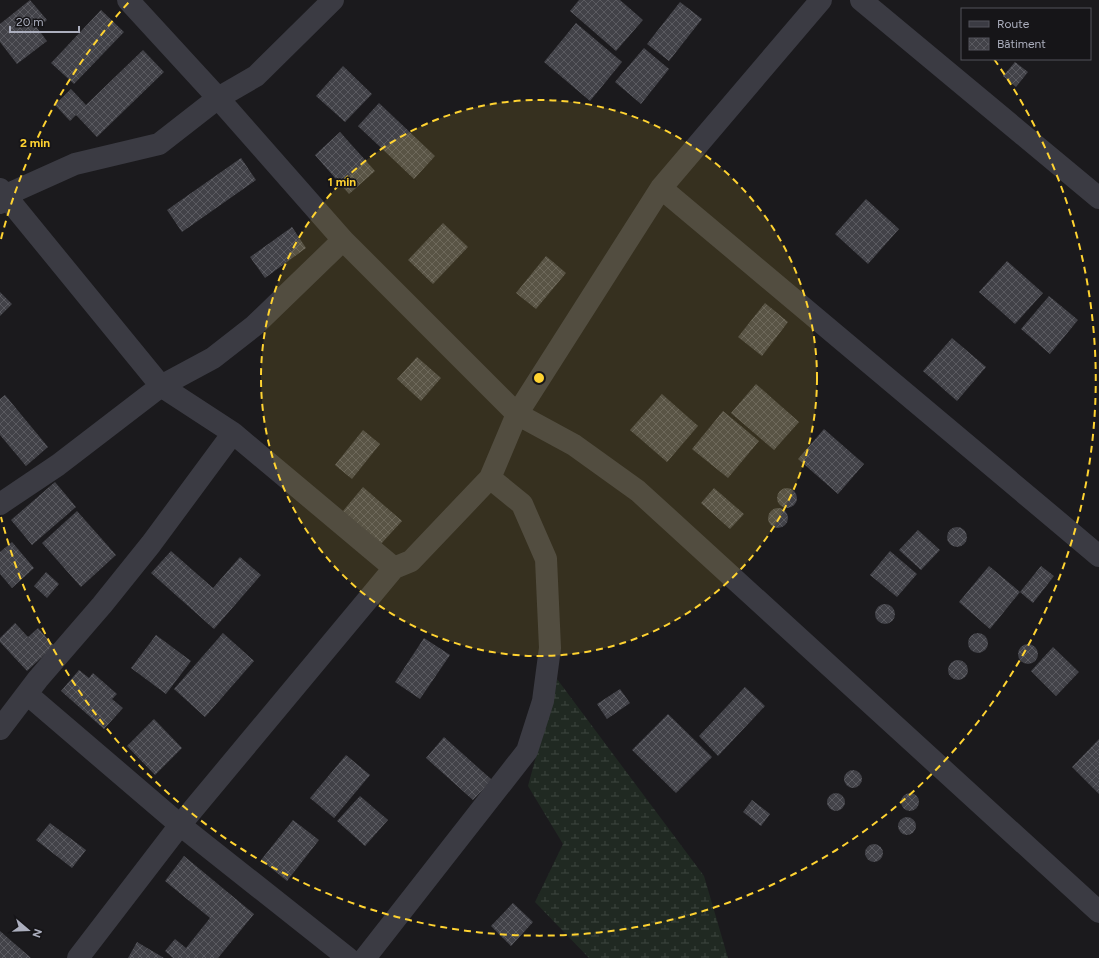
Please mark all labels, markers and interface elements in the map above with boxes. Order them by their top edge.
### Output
scale bar [10,8,79,34]
legend [961,8,1091,60]
text: 20 m [16,15,44,29]
text: Route [997,17,1030,31]
text: Bâtiment [997,37,1046,51]
text: 2 min [20,136,50,150]
text: 1 min [328,175,356,189]
centre of rings [532,371,546,385]
north arrow [8,910,48,950]
text: N [29,927,45,939]

